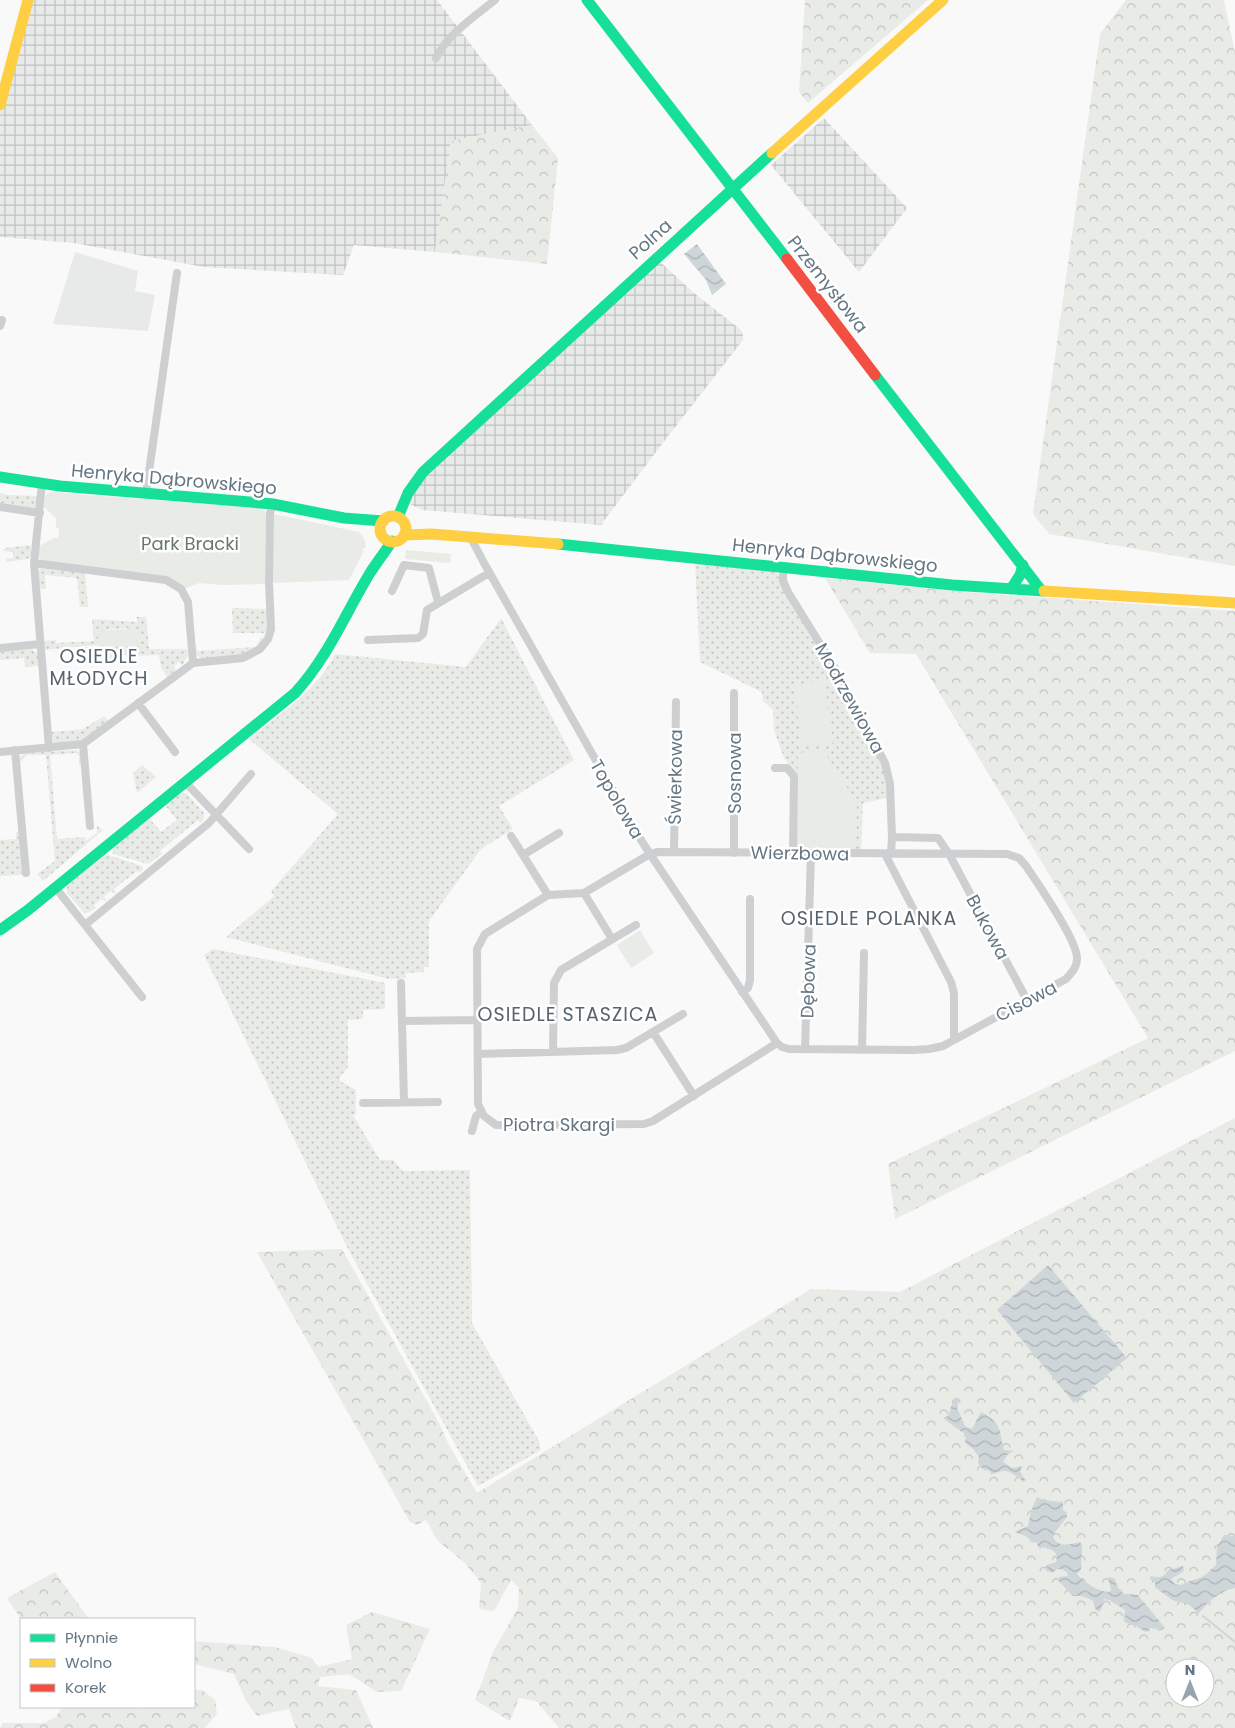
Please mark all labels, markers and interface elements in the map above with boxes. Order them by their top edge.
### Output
street label: Polna [623,213,677,265]
street label: Przemysłowa [782,230,874,338]
street label: Henryka Dąbrowskiego [70,458,278,500]
park label: Park Bracki [141,531,239,556]
street label: Henryka Dąbrowskiego [731,532,939,578]
street label: Modrzewiowa [809,638,891,758]
district label: OSIEDLE MŁODYCH [50,643,148,692]
street label: Świerkowa [662,729,688,825]
street label: Sosnowa [722,732,747,814]
street label: Topolowa [584,755,650,843]
street label: Wierzbowa [750,840,850,866]
street label: Bukowa [960,890,1016,964]
district label: OSIEDLE POLANKA [781,905,957,932]
street label: Dębowa [794,943,822,1019]
street label: Cisowa [991,974,1061,1028]
district label: OSIEDLE STASZICA [478,1001,658,1028]
street label: Piotra Skargi [503,1112,615,1137]
legend [20,1618,195,1708]
text: Płynnie [65,1627,118,1648]
text: Wolno [65,1652,112,1673]
north arrow [1165,1658,1215,1708]
text: N [1185,1660,1195,1680]
text: Korek [65,1677,106,1698]

